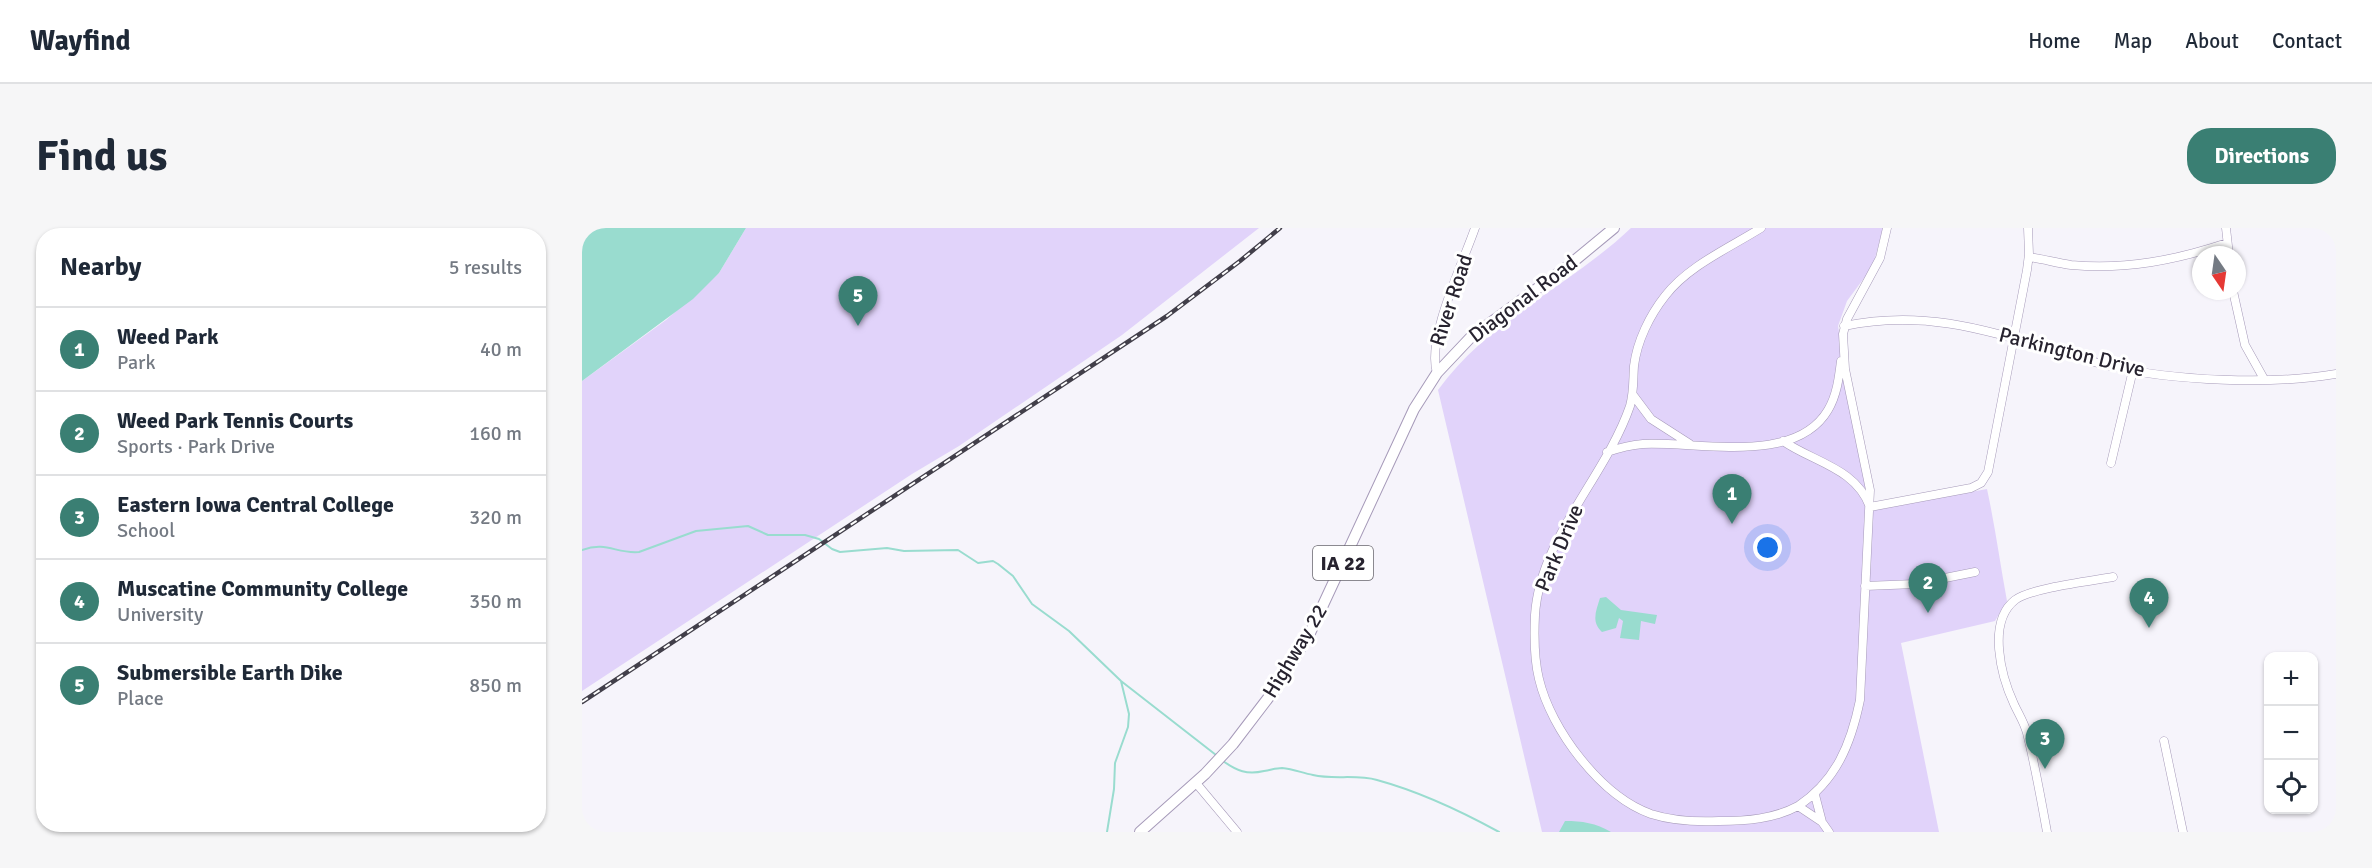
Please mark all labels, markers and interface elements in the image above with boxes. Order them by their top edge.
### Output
text: Wayfind [30,24,131,58]
text: Home [2028,28,2081,54]
text: Map [2114,28,2152,54]
text: About [2185,28,2239,54]
text: Contact [2272,28,2342,54]
button: Directions [2187,128,2336,184]
text: Find us [36,131,167,182]
north arrow [2192,246,2246,300]
street label: Diagonal Road [1463,250,1583,348]
text: Nearby [60,251,141,283]
street label: River Road [1424,251,1478,349]
text: 5 results [449,255,522,280]
pin: 5 [838,276,878,326]
street label: Parkington Drive [1996,321,2148,383]
text: Weed Park [117,323,219,350]
text: 1 [74,337,85,362]
text: 40 m [480,337,522,362]
text: Park [117,350,155,375]
text: Weed Park Tennis Courts [117,407,353,434]
text: 2 [74,421,85,446]
text: 160 m [469,421,522,446]
text: Sports · Park Drive [117,434,275,459]
pin: 1 [1712,474,1752,524]
text: Eastern Iowa Central College [117,491,394,518]
street label: Park Drive [1529,501,1589,595]
text: 3 [74,505,85,530]
text: 320 m [469,505,522,530]
text: School [117,518,175,543]
your location [1753,533,1782,562]
road number: IA 22 [1313,546,1373,580]
pin: 2 [1908,564,1948,613]
text: Muscatine Community College [117,575,408,602]
pin: 4 [2130,578,2168,628]
text: 4 [74,589,85,614]
text: 350 m [469,589,522,614]
street label: Highway 22 [1257,600,1333,702]
text: University [117,602,203,627]
map controls [2264,652,2318,814]
button: + [2264,652,2318,706]
text: Submersible Earth Dike [117,659,343,686]
text: 5 [74,673,85,698]
text: 850 m [469,673,522,698]
text: Place [117,686,164,711]
button: − [2264,706,2318,760]
pin: 3 [2026,720,2064,769]
button: locate [2264,760,2318,814]

